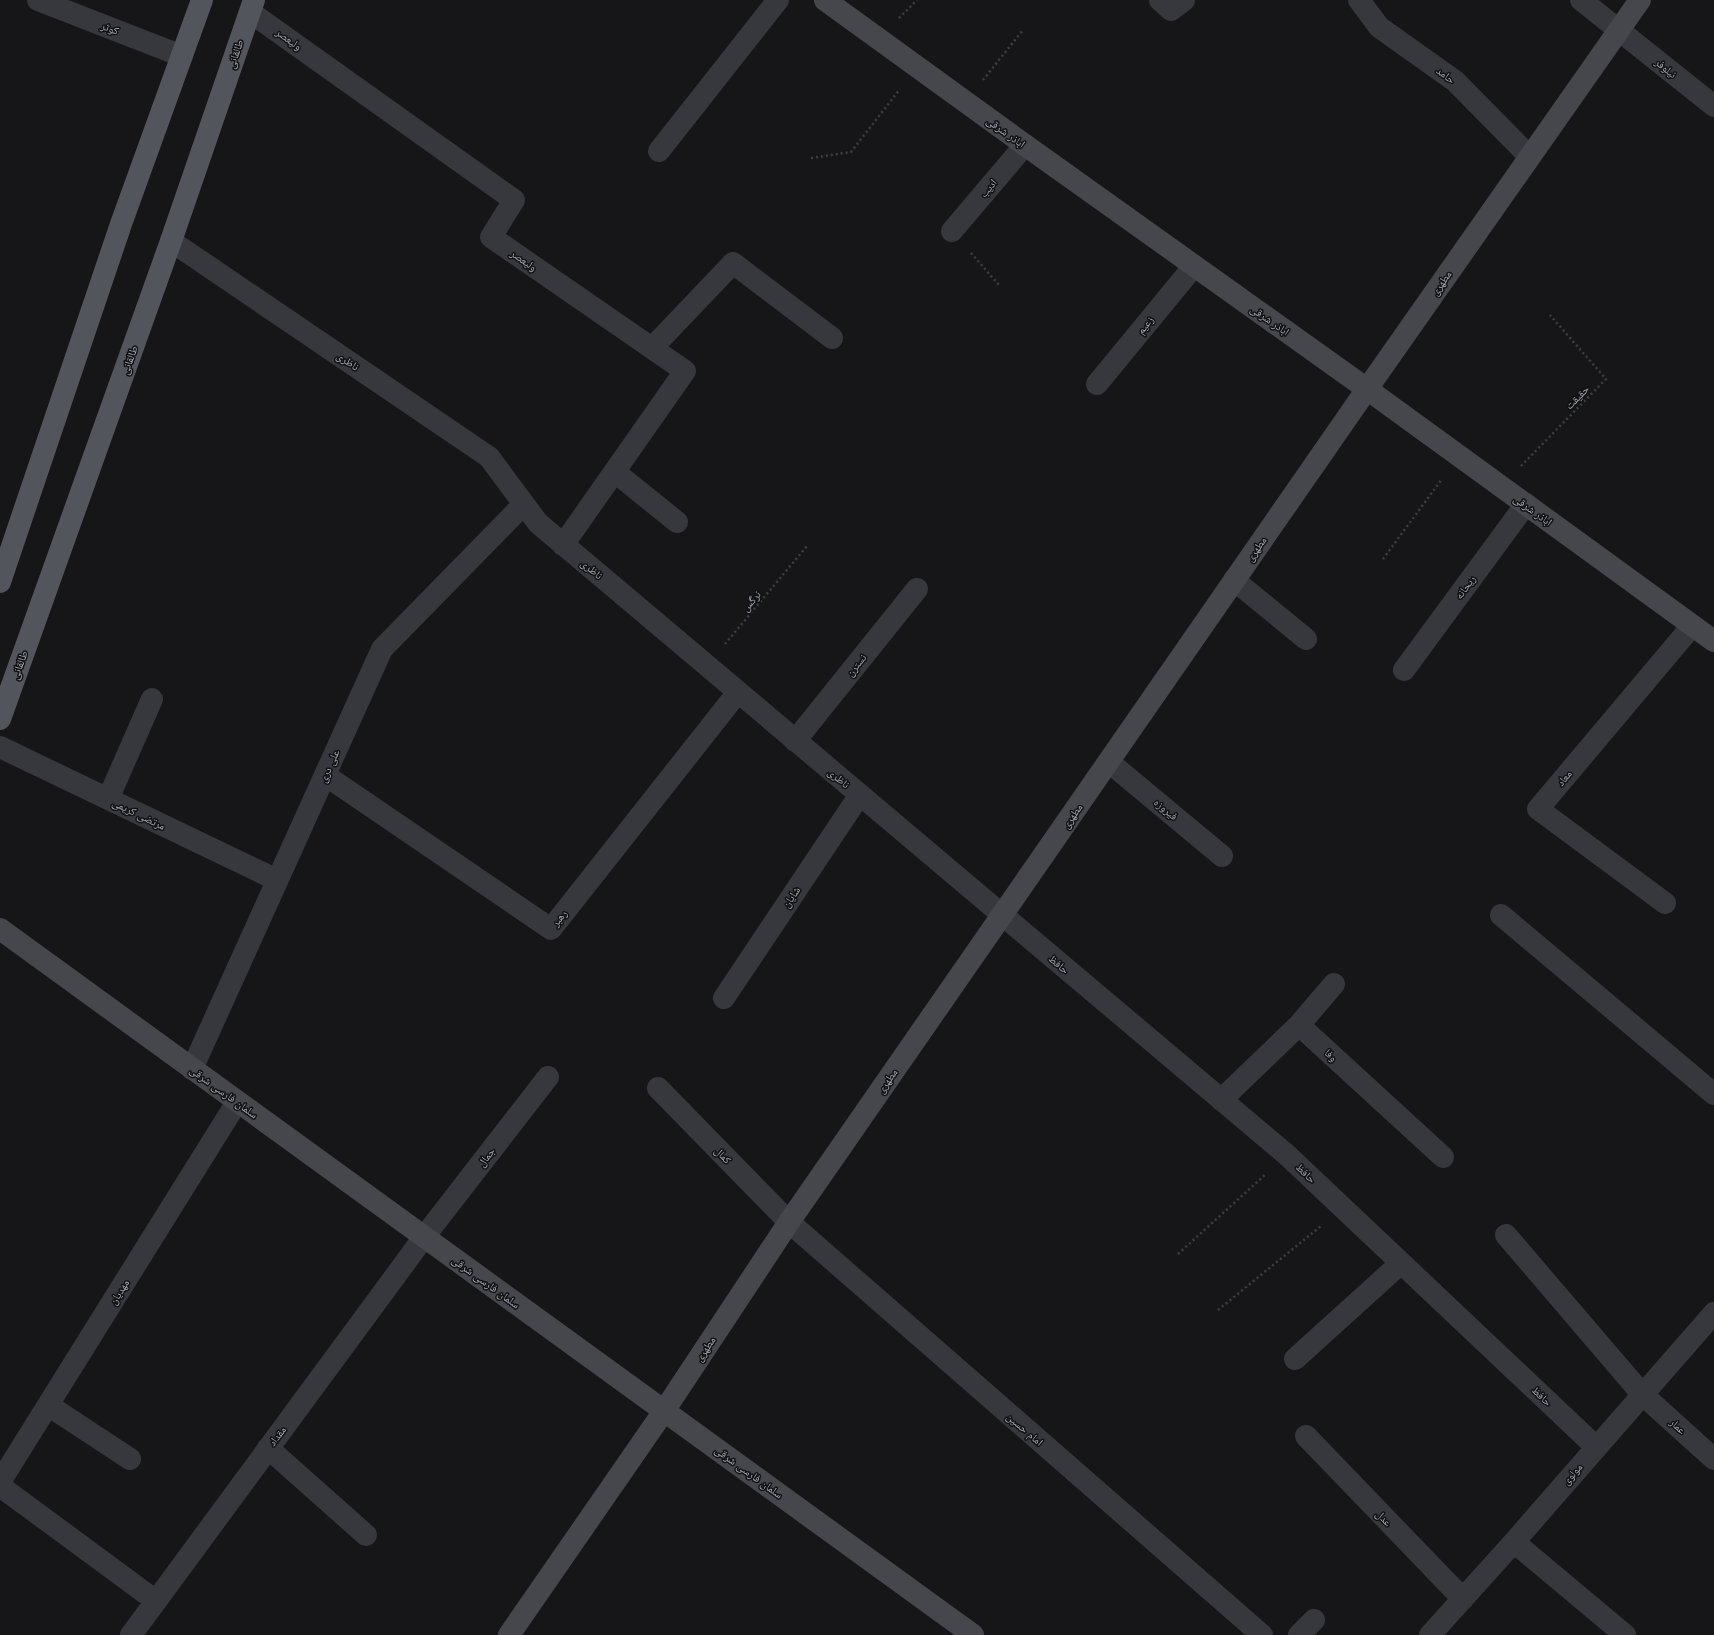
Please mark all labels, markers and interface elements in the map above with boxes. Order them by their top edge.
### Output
street label: کوثر [98,17,122,39]
street label: ولیعصر [272,23,305,54]
street label: طالقانی [223,37,247,71]
street label: نیلوفر [1651,54,1680,82]
street label: حامد [1433,63,1459,87]
street label: اباذر شرقی [983,112,1029,152]
street label: ادیب [975,175,1001,201]
street label: ولیعصر [507,245,540,275]
street label: مطهری [1427,267,1455,299]
street label: اباذر شرقی [1247,301,1293,339]
street label: زعیم [1133,312,1157,338]
street label: طالقانی [116,343,142,377]
street label: ناظری [333,348,363,374]
street label: حقیقت [1561,381,1593,413]
street label: اباذر شرقی [1510,490,1556,530]
street label: مطهری [1242,533,1270,565]
street label: ناظری [578,555,606,583]
street label: ریحانه [1451,572,1479,602]
street label: نرگس [737,587,765,615]
street label: طالقانی [6,648,32,682]
street label: نسترن [842,650,870,680]
street label: علی دری [315,746,344,785]
street label: ناظری [825,764,853,792]
street label: معاد [1552,766,1576,790]
street label: مرتضی کریمی [110,794,168,834]
street label: فیروزه [1151,794,1182,824]
street label: مطهری [1058,800,1086,832]
street label: شایان [778,883,804,911]
street label: رهبر [547,906,571,931]
street label: حافظ [1045,950,1073,978]
street label: وفا [1321,1045,1341,1065]
street label: سلمان فارسی شرقی [187,1062,261,1122]
street label: مطهری [873,1065,901,1097]
street label: کمال [711,1143,735,1168]
street label: جمال [473,1144,499,1170]
street label: حافظ [1292,1159,1320,1187]
street label: سلمان فارسی شرقی [449,1252,523,1312]
street label: مهدیان [105,1276,133,1308]
street label: مطهری [691,1333,719,1365]
street label: حافظ [1528,1382,1556,1410]
street label: امام حسین [1003,1409,1047,1449]
street label: عمار [1666,1414,1690,1438]
street label: مقداد [264,1423,290,1449]
street label: سلمان فارسی شرقی [712,1442,786,1502]
street label: مولوی [1558,1460,1586,1488]
street label: عدل [1372,1506,1396,1530]

